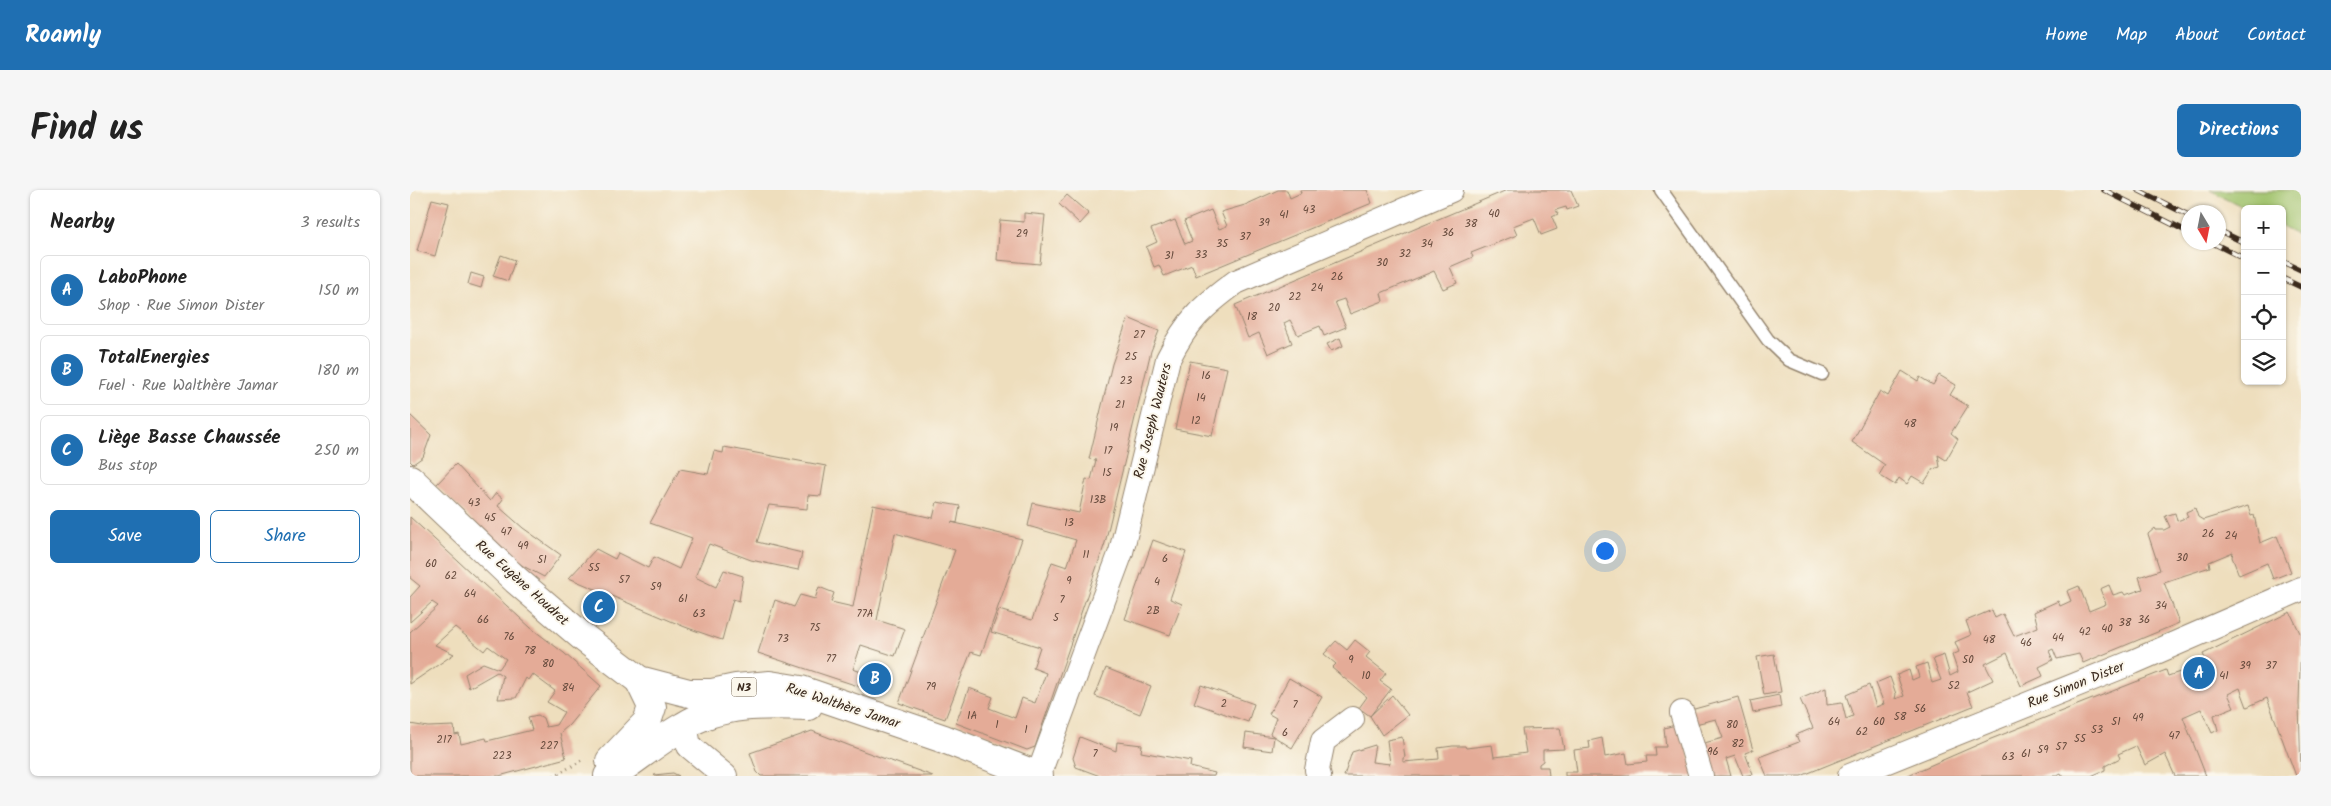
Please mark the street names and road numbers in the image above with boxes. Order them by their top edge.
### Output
street label: Rue Joseph Wauters [1128,361,1178,481]
street label: Rue Eugène Houdret [470,535,574,632]
street label: Rue Simon Dister [2024,655,2129,714]
street label: Rue Walthère Jamar [783,677,904,735]
road number: N3 [732,678,756,697]

